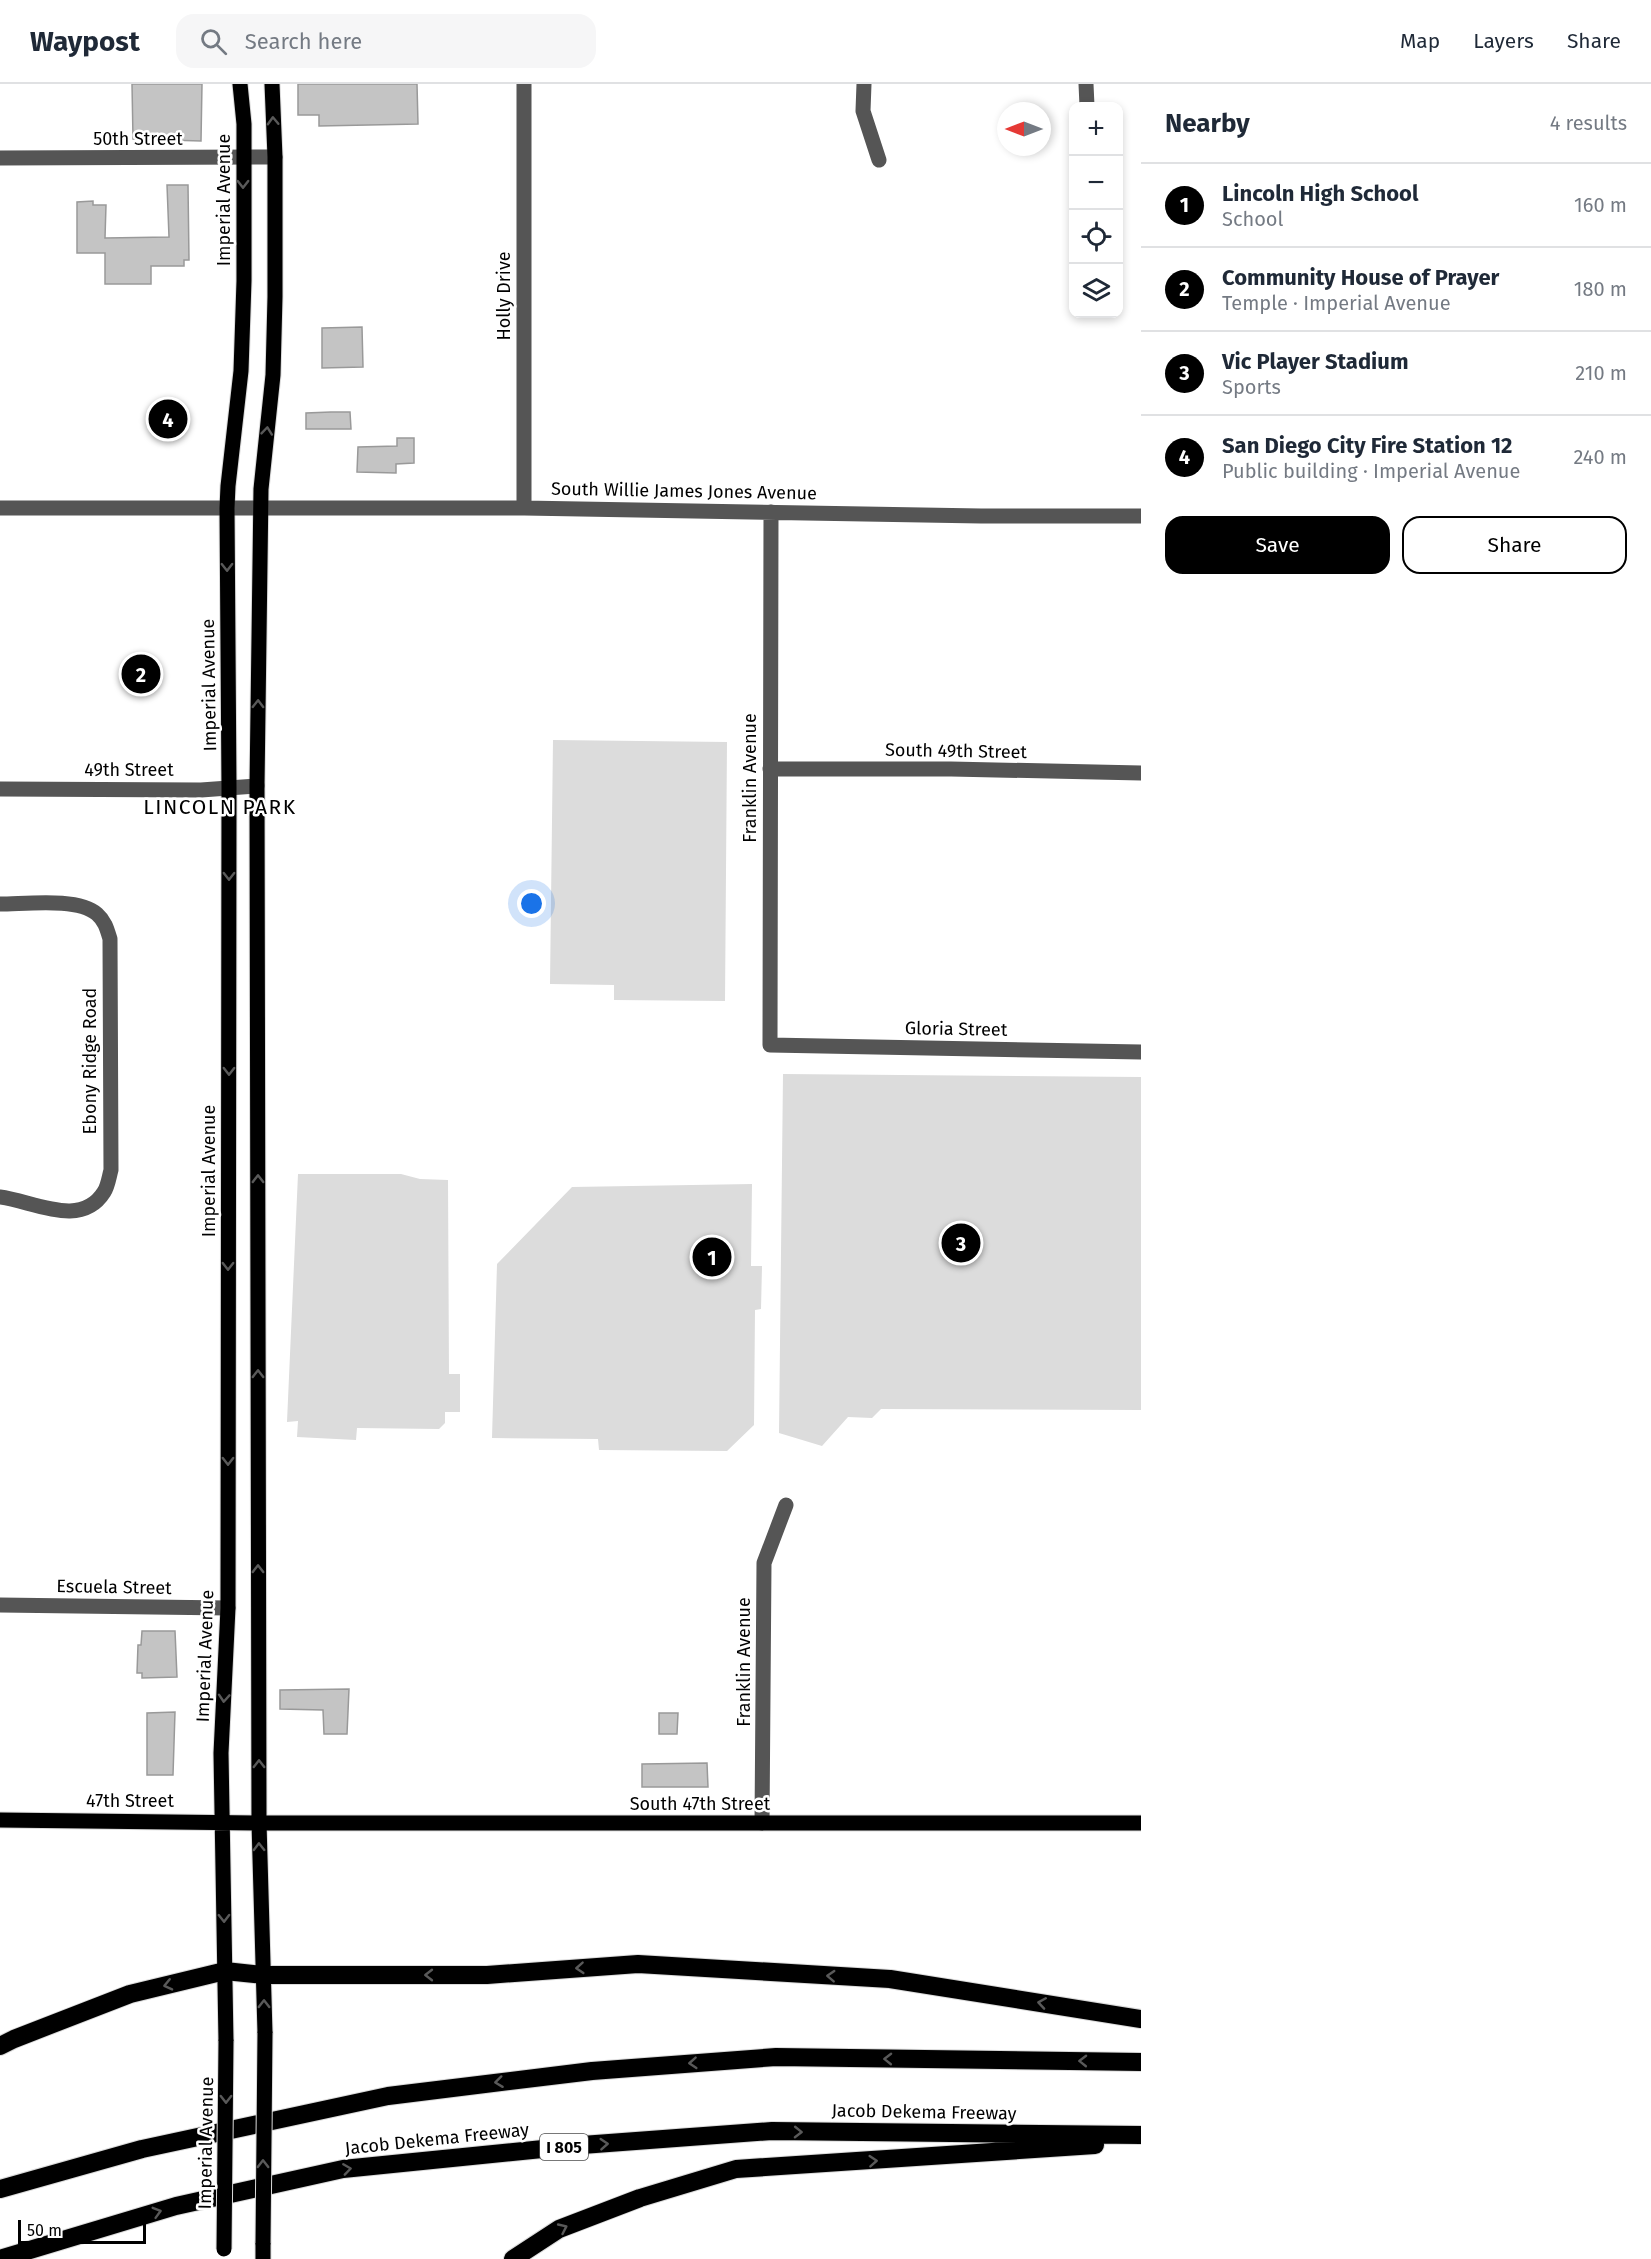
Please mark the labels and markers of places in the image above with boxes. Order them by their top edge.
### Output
pin: 4 [148,396,188,442]
pin: 2 [122,652,160,696]
pin: 3 [942,1220,980,1266]
pin: 1 [692,1234,732,1280]

